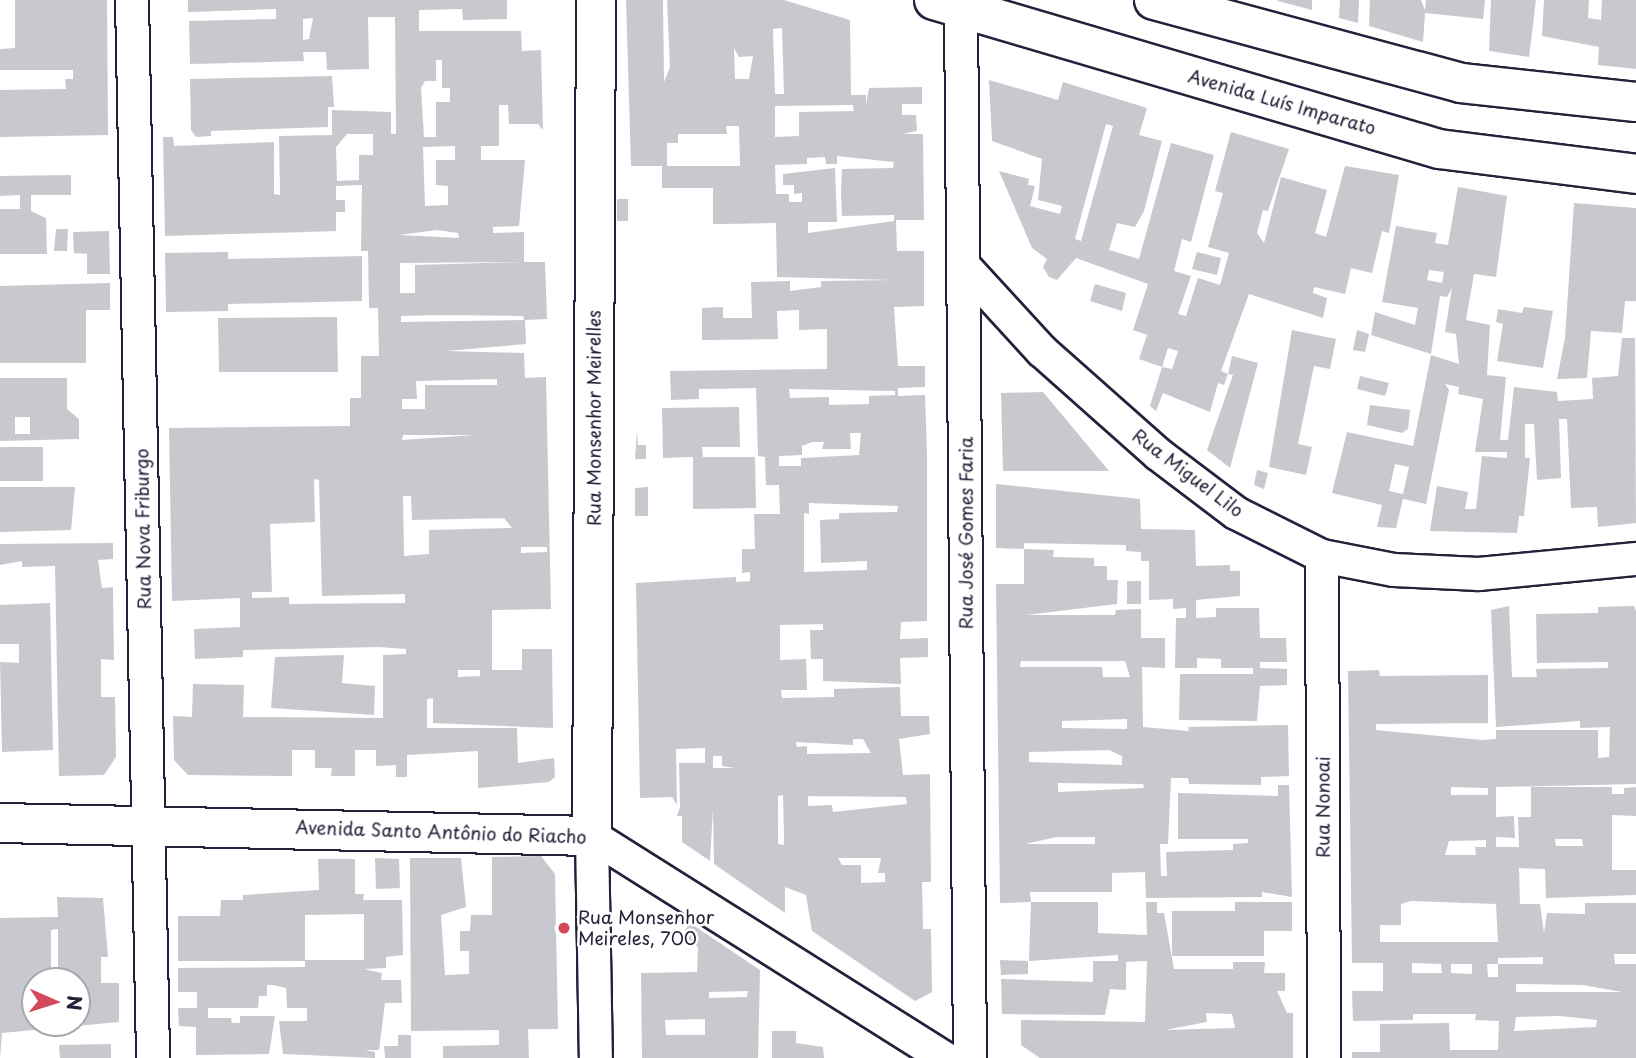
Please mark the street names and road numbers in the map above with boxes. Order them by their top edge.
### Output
street label: Avenida Luís Imparato [1186,65,1378,139]
street label: Rua Monsenhor Meirelles [583,309,605,527]
street label: Rua Miguel Lilo [1128,424,1248,522]
street label: Rua José Gomes Faria [955,436,977,630]
street label: Rua Nova Friburgo [131,447,155,611]
street label: Rua Nonoai [1312,756,1334,858]
street label: Avenida Santo Antônio do Riacho [296,816,586,848]

